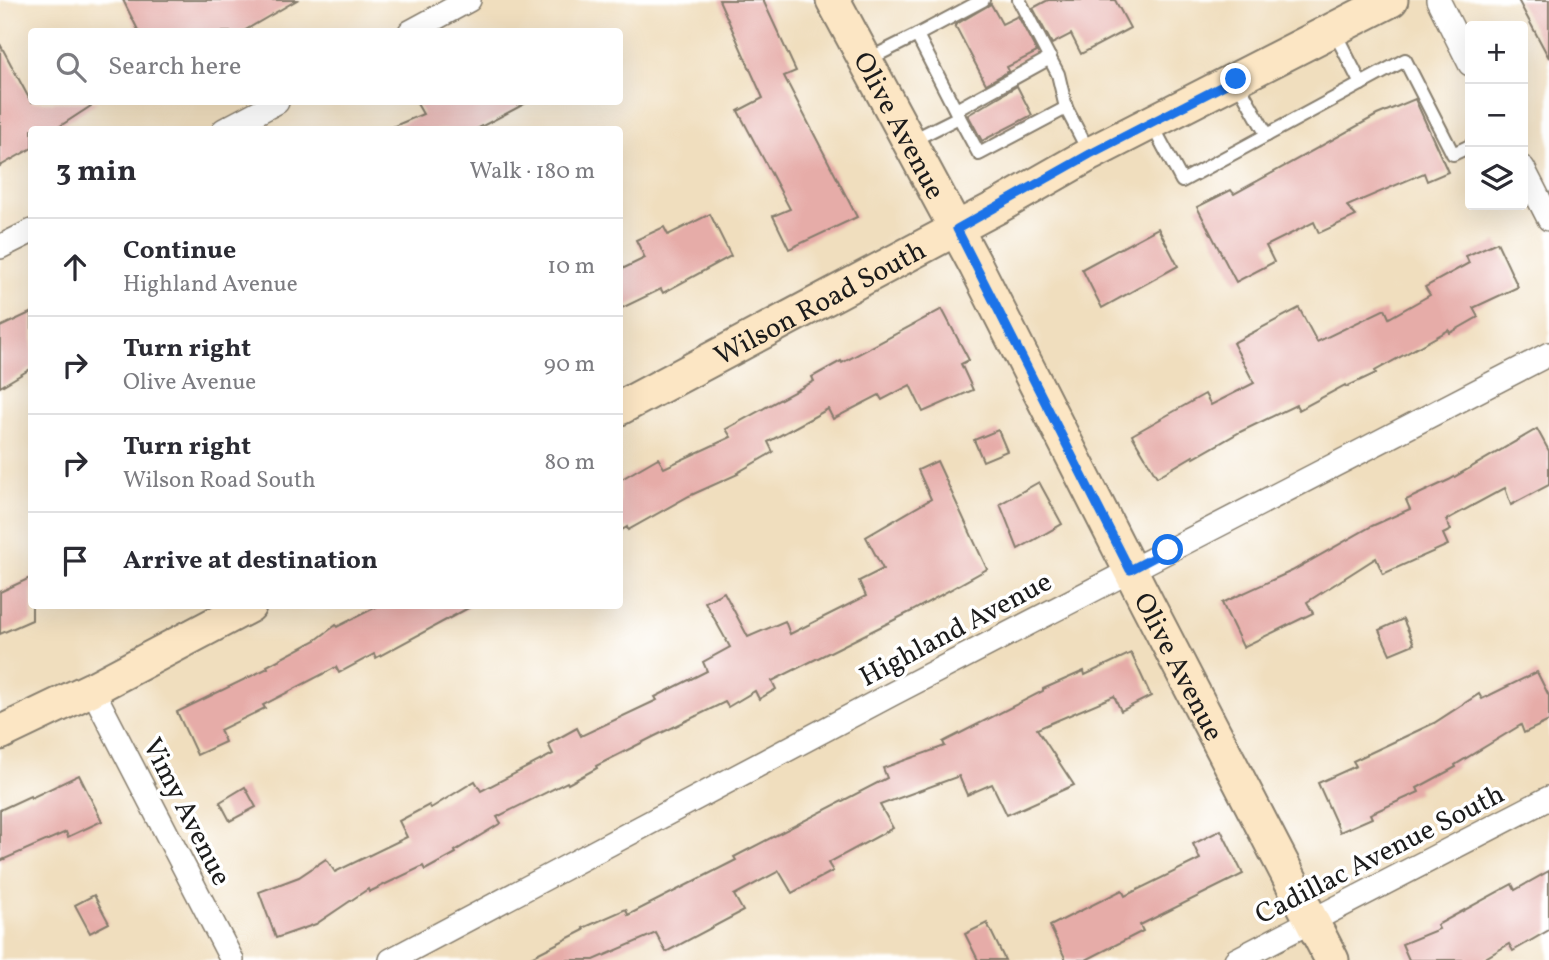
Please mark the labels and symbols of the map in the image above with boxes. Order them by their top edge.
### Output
street label: Olive Avenue [842,46,954,207]
route end [1220,63,1251,94]
street label: Wilson Road South [708,231,933,376]
route start [1152,534,1183,565]
street label: Highland Avenue [853,563,1059,697]
street label: Olive Avenue [1123,586,1232,748]
street label: Vimy Avenue [132,731,240,893]
street label: Cadillac Avenue South [1249,775,1512,935]

